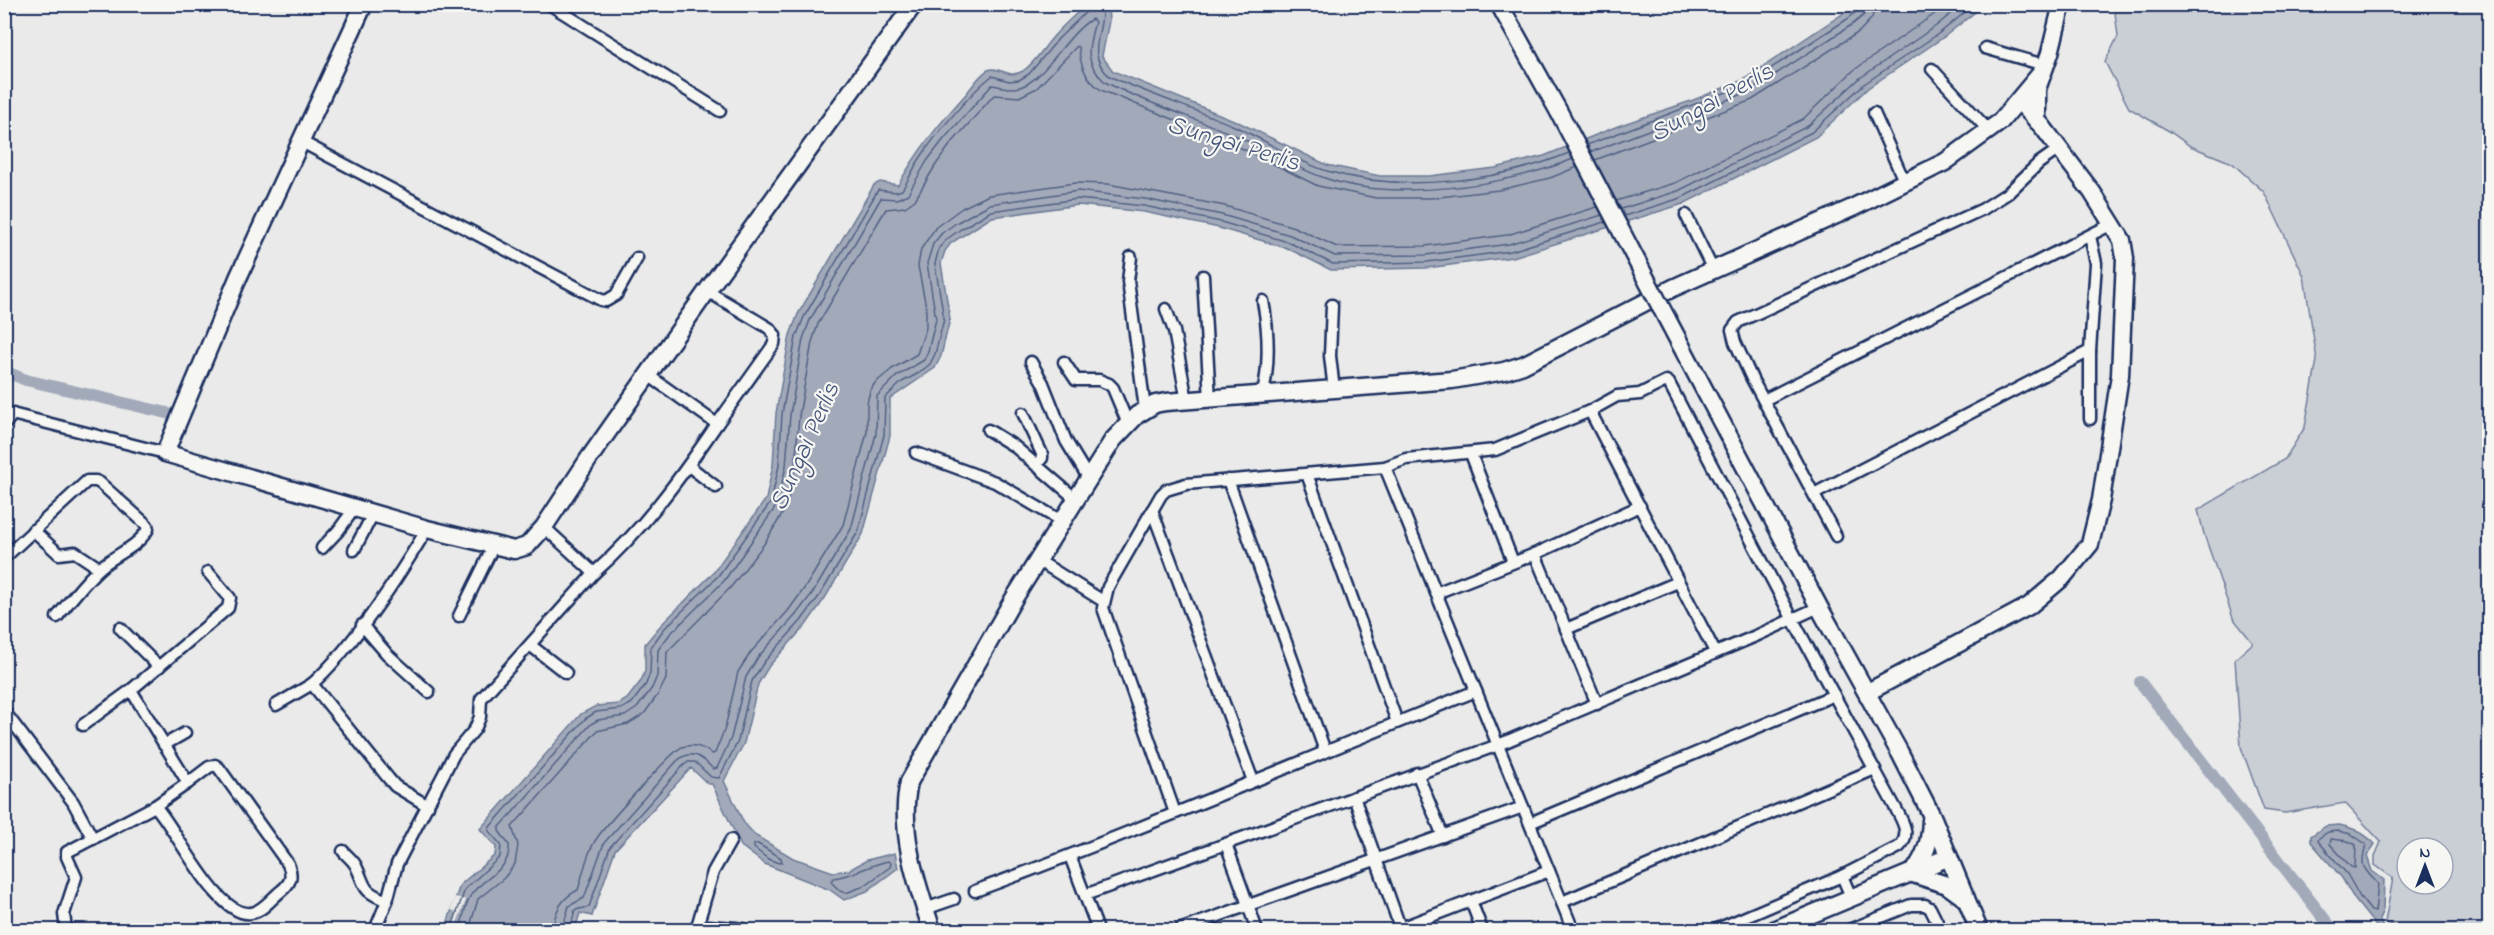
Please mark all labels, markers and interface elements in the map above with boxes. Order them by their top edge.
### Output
water label: Sungai Perlis [1643,53,1782,153]
water label: Sungai Perlis [1162,107,1305,183]
water label: Sungai Perlis [761,376,851,517]
north arrow [2395,836,2455,896]
text: N [2420,841,2431,865]

